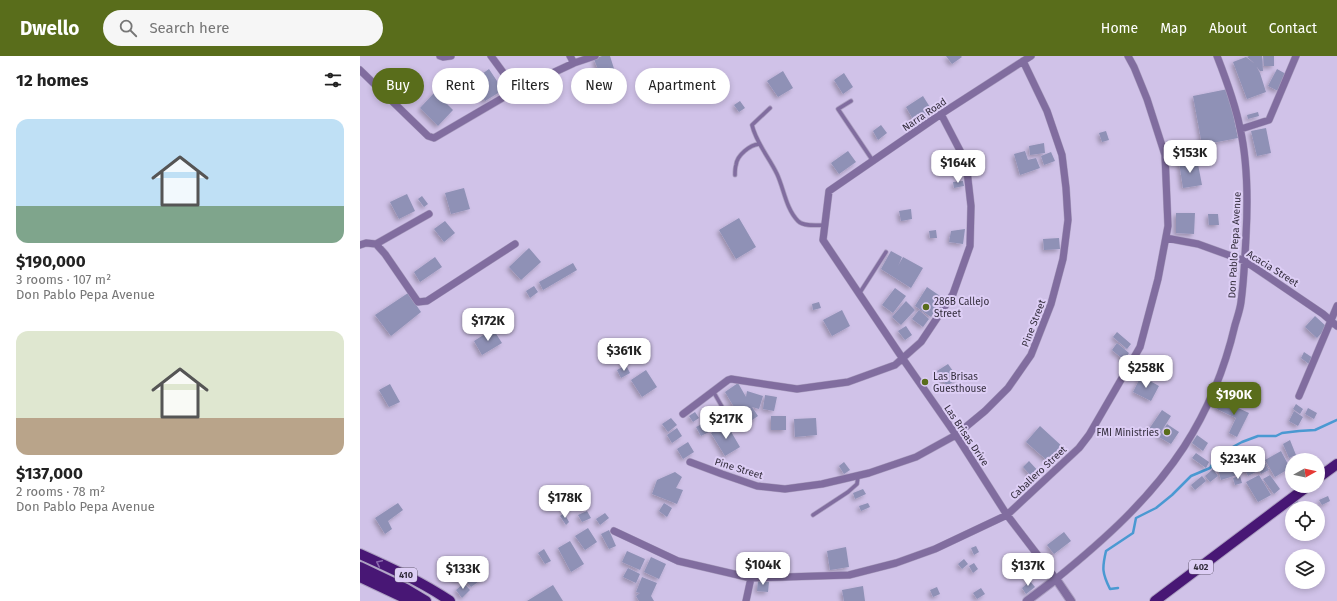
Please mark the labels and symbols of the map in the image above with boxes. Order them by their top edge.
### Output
street label: Narra Road [900,96,949,134]
pin: $153K [1162,140,1218,174]
pin: $164K [930,150,986,184]
street label: Don Pablo Pepa Avenue [1226,191,1244,299]
street label: Acacia Street [1244,248,1301,290]
place label: 286B Callejo Street [934,296,989,320]
street label: Pine Street [1019,298,1049,349]
marker: 286B Callejo Street [921,302,931,312]
pin: $172K [460,308,516,342]
pin: $361K [596,338,652,372]
pin: $258K [1118,355,1174,389]
place label: Las Brisas Guesthouse [933,371,987,395]
marker: Las Brisas Guesthouse [920,377,930,387]
pin: $190K [1206,382,1262,416]
street label: Las Brisas Drive [941,403,991,468]
pin: $217K [698,406,754,440]
place label: FMI Ministries [1097,427,1159,439]
marker: FMI Ministries [1162,427,1172,437]
street label: Caballero Street [1008,443,1070,502]
pin: $234K [1210,446,1266,480]
north arrow [1285,453,1325,493]
street label: Pine Street [713,456,765,482]
pin: $178K [537,485,593,519]
pin: $104K [735,552,791,586]
pin: $137K [1000,553,1056,587]
pin: $133K [435,556,491,590]
one-way arrow [376,560,384,568]
road number: 402 [1189,560,1213,574]
road number: 410 [395,568,417,582]

